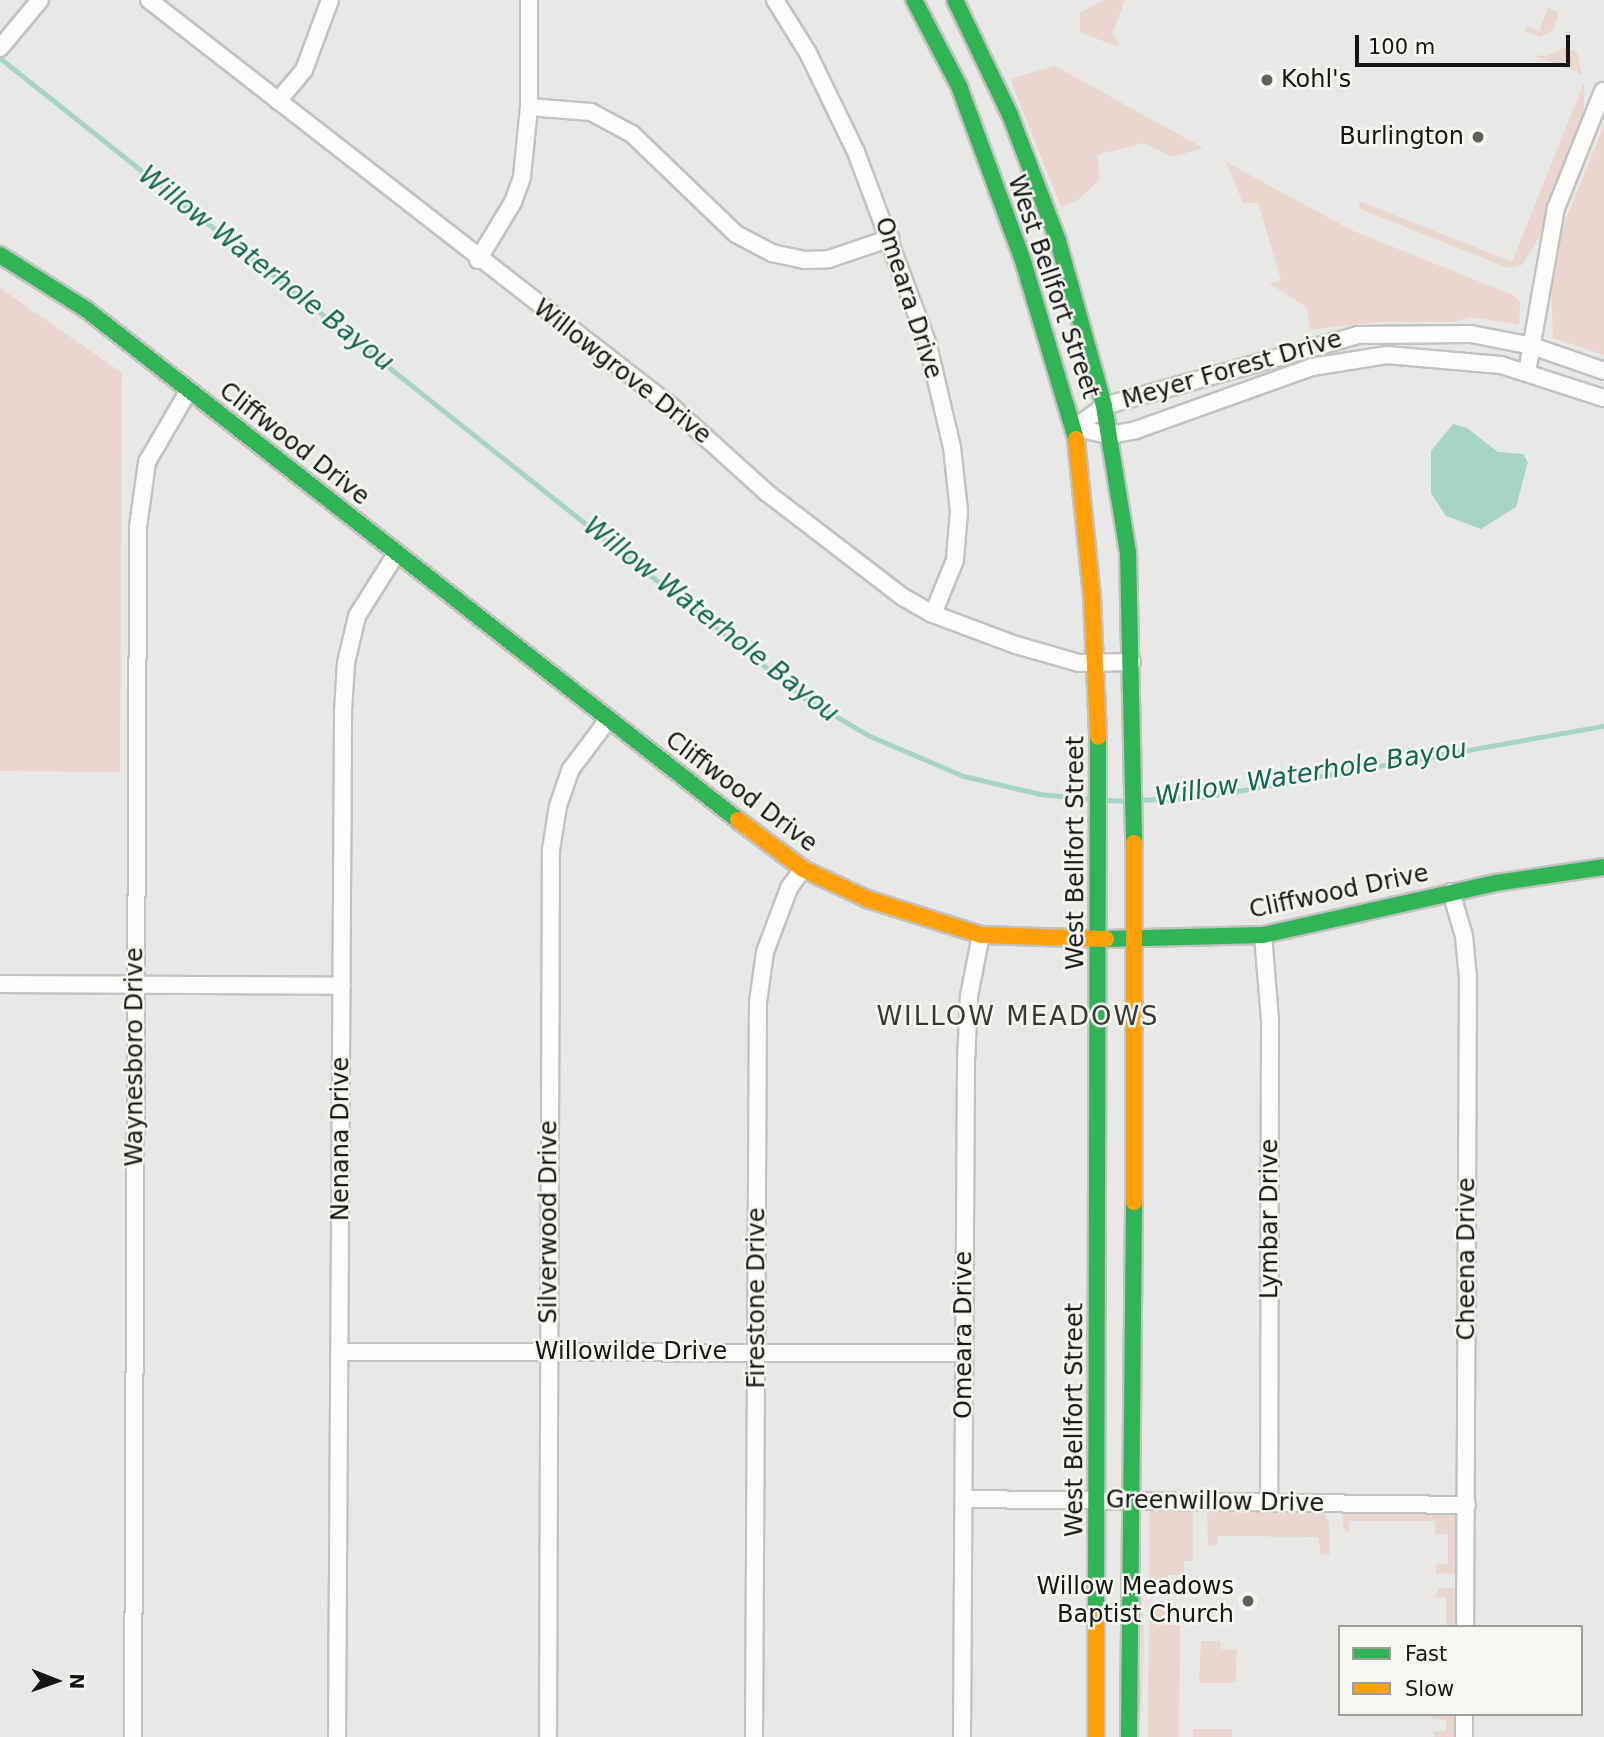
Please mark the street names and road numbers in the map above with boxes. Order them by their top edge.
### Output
street label: West Bellfort Street [1001,172,1105,402]
street label: Omeara Drive [868,214,948,382]
street label: Willowgrove Drive [527,294,717,450]
street label: Meyer Forest Drive [1119,325,1345,415]
street label: Cliffwood Drive [213,376,375,512]
street label: Cliffwood Drive [659,726,823,858]
street label: West Bellfort Street [1062,736,1090,970]
street label: Cliffwood Drive [1247,859,1431,925]
street label: Waynesboro Drive [121,947,149,1167]
street label: Nenana Drive [327,1057,355,1221]
street label: Silverwood Drive [535,1120,563,1324]
street label: Lymbar Drive [1256,1139,1284,1299]
street label: Cheena Drive [1453,1177,1481,1341]
street label: Firestone Drive [743,1207,771,1389]
street label: Omeara Drive [950,1251,978,1419]
street label: West Bellfort Street [1061,1303,1089,1537]
street label: Willowilde Drive [535,1338,727,1366]
street label: Greenwillow Drive [1106,1486,1324,1518]

